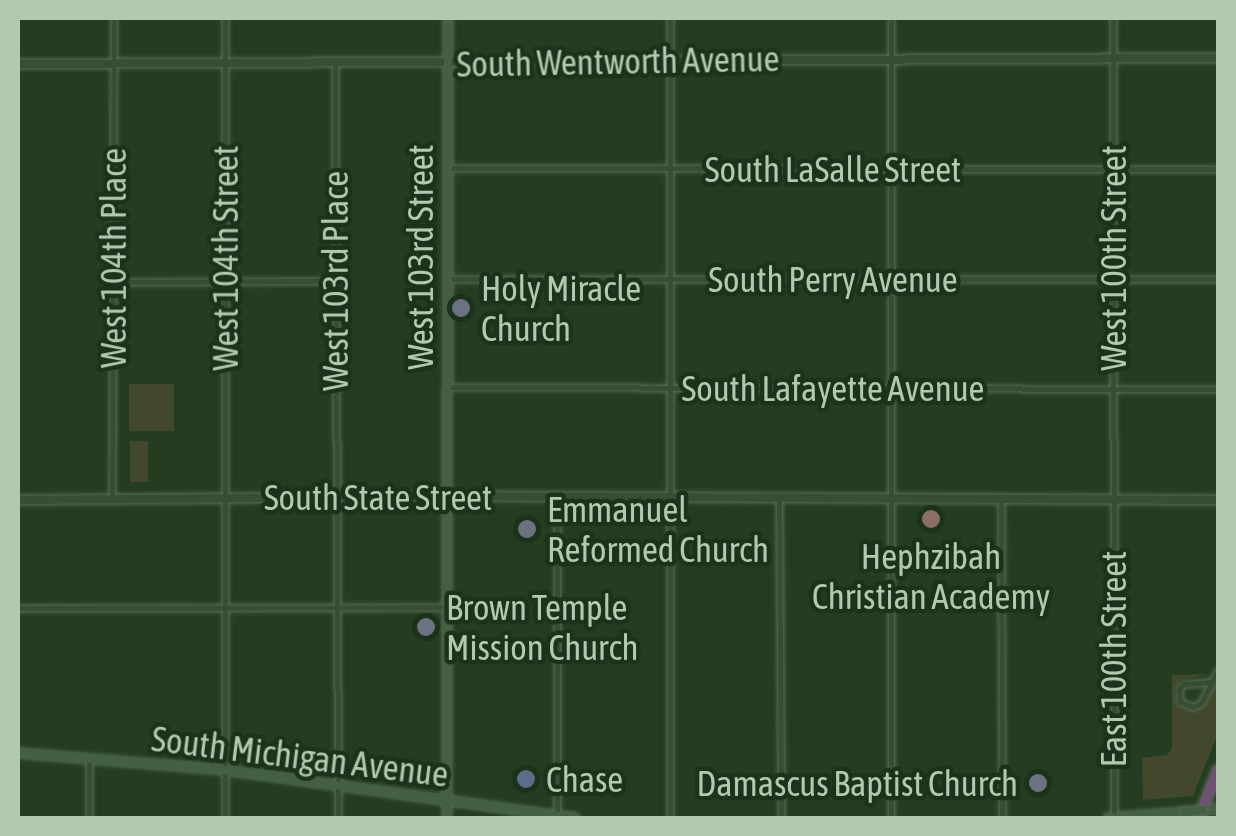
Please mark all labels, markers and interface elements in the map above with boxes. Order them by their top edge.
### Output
street label: South Wentworth Avenue [456,37,780,85]
street label: West 103rd Street [399,144,441,370]
street label: West 104th Street [204,145,246,371]
street label: West 100th Street [1092,145,1134,371]
street label: West 104th Place [92,148,134,368]
street label: South LaSalle Street [705,148,961,190]
street label: West 103rd Place [314,171,356,391]
street label: South Perry Avenue [708,258,958,300]
place label: Holy Miracle Church [481,267,641,349]
marker: Holy Miracle Church [450,297,472,319]
street label: South Lafayette Avenue [682,367,984,409]
street label: South State Street [264,476,492,518]
place label: Emmanuel Reformed Church [547,488,769,570]
marker: Hephzibah Christian Academy [920,508,942,530]
marker: Emmanuel Reformed Church [516,518,538,540]
place label: Hephzibah Christian Academy [812,535,1050,617]
street label: East 100th Street [1092,551,1134,767]
place label: Brown Temple Mission Church [446,586,638,668]
marker: Brown Temple Mission Church [415,616,437,638]
street label: South Michigan Avenue [149,717,451,795]
place label: Chase [546,758,623,800]
place label: Damascus Baptist Church [697,762,1018,804]
marker: Chase [515,768,537,790]
marker: Damascus Baptist Church [1027,772,1049,794]

